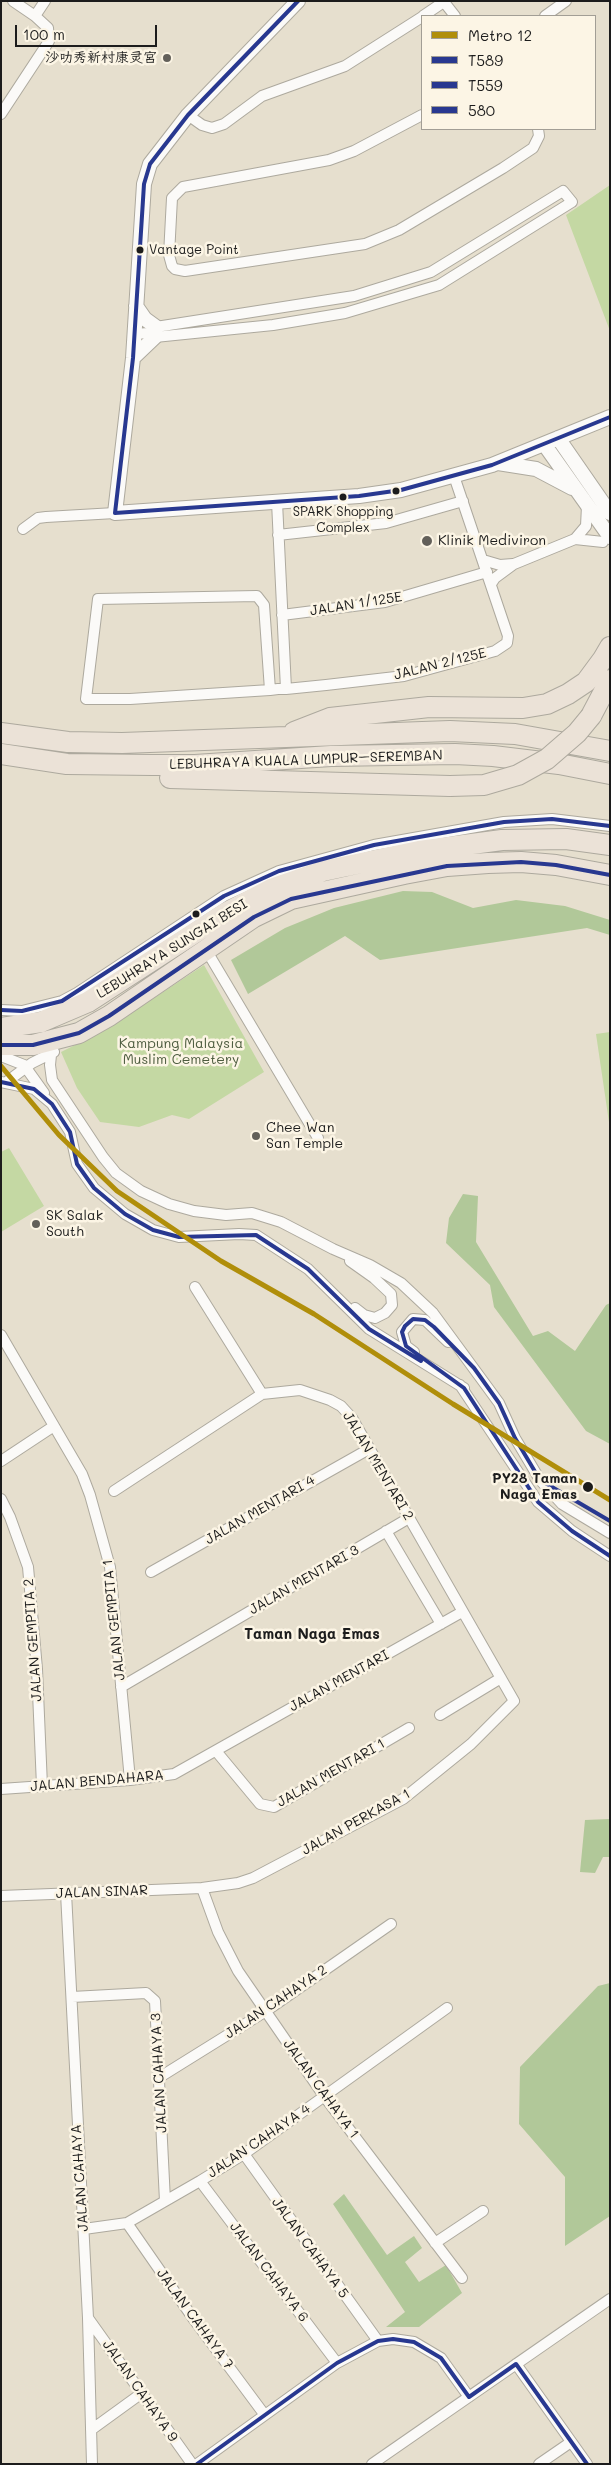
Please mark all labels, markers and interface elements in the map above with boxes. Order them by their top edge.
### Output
scale bar [18,15,160,47]
legend [421,15,596,130]
text: 100 m [23,24,65,44]
text: Metro 12 [468,25,532,45]
place label: 沙叻秀新村康灵宫 [45,50,157,66]
text: T589 [468,50,503,70]
marker: 沙叻秀新村康灵宫 [161,52,173,64]
text: T559 [468,75,503,95]
text: 580 [468,100,495,120]
place label: Vantage Point [149,242,239,258]
marker: Vantage Point [135,245,145,255]
unlabelled marker [391,486,401,496]
marker: SPARK Shopping Complex [338,492,348,502]
place label: SPARK Shopping Complex [293,504,393,535]
place label: Klinik Mediviron [438,533,546,549]
marker: Klinik Mediviron [420,534,434,548]
street label: JALAN 1/125E [309,588,403,620]
street label: JALAN 2/125E [392,644,488,684]
street label: LEBUHRAYA KUALA LUMPUR–SEREMBAN [169,747,443,773]
street label: LEBUHRAYA SUNGAI BESI [94,896,250,1002]
unlabelled marker [191,909,201,919]
park label: Kampung Malaysia Muslim Cemetery [119,1036,243,1068]
place label: Chee Wan San Temple [266,1120,343,1152]
marker: Chee Wan San Temple [250,1130,262,1142]
place label: SK Salak South [46,1208,103,1240]
marker: SK Salak South [30,1218,42,1230]
street label: JALAN MENTARI 2 [339,1409,417,1523]
place label: PY28 Taman Naga Emas [492,1471,577,1504]
street label: JALAN MENTARI 4 [202,1472,318,1548]
marker: PY28 Taman Naga Emas [581,1480,595,1494]
street label: JALAN MENTARI 3 [246,1542,362,1618]
street label: JALAN GEMPITA 1 [99,1559,129,1681]
street label: JALAN GEMPITA 2 [20,1578,46,1702]
district label: Taman Naga Emas [244,1625,380,1643]
street label: JALAN MENTARI [286,1647,392,1715]
street label: JALAN MENTARI 1 [274,1735,388,1811]
street label: JALAN BENDAHARA [30,1767,164,1795]
street label: JALAN PERKASA 1 [299,1785,413,1859]
street label: JALAN SINAR [56,1882,148,1902]
street label: JALAN CAHAYA 2 [222,1962,330,2042]
street label: JALAN CAHAYA 3 [147,2013,171,2133]
street label: JALAN CAHAYA 1 [279,2036,363,2142]
street label: JALAN CAHAYA 4 [204,2100,314,2182]
street label: JALAN CAHAYA [68,2124,92,2232]
street label: JALAN CAHAYA 5 [268,2194,352,2302]
street label: JALAN CAHAYA 6 [226,2219,312,2325]
street label: JALAN CAHAYA 7 [153,2266,237,2372]
street label: JALAN CAHAYA 9 [99,2337,181,2445]

